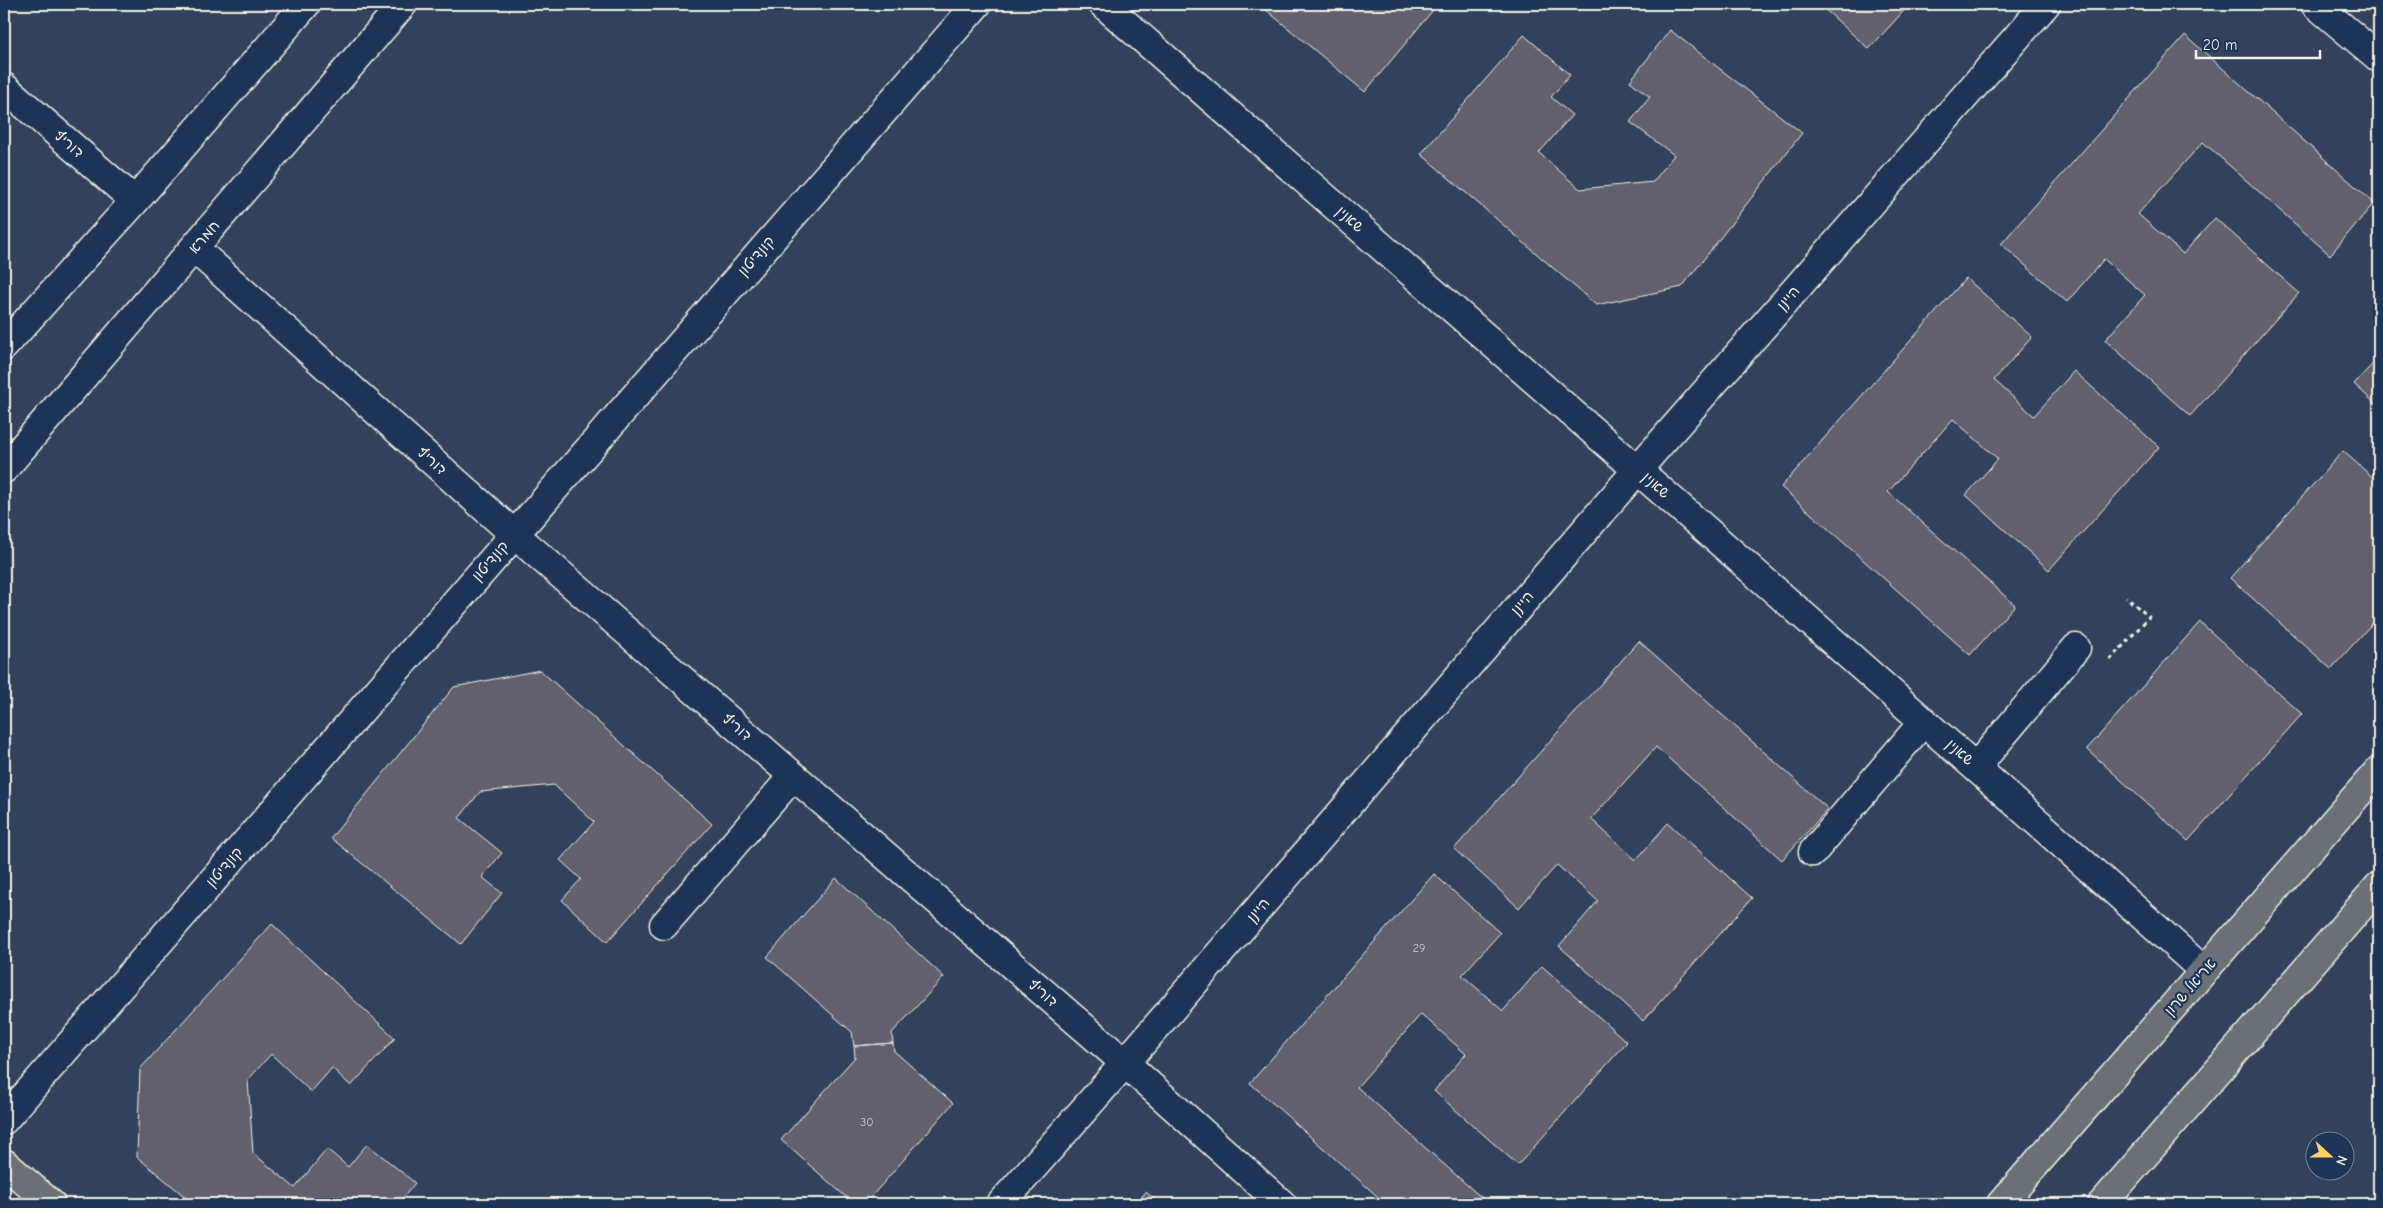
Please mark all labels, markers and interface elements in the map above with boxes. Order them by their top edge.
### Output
scale bar [2196,28,2319,60]
text: 20 m [2203,36,2237,54]
street label: דוריף [51,126,87,162]
street label: שאנין [1332,202,1368,236]
street label: חמרא [185,217,223,257]
street label: קונדיטון [734,232,779,280]
street label: היינן [1773,282,1803,314]
street label: דוריף [414,443,450,479]
street label: שאנין [1638,468,1674,502]
street label: קונדיטון [468,537,513,585]
street label: היינן [1507,587,1537,619]
street label: דוריף [719,709,755,745]
street label: שאנין [1942,735,1978,769]
street label: קונדיטון [202,843,247,891]
street label: היינן [1243,894,1273,926]
house number: 29 [1413,941,1425,955]
street label: אריאל שרון [2160,955,2221,1020]
street label: דוריף [1025,975,1061,1011]
house number: 30 [860,1115,874,1129]
north arrow [2306,1130,2356,1180]
text: N [2332,1153,2351,1168]

